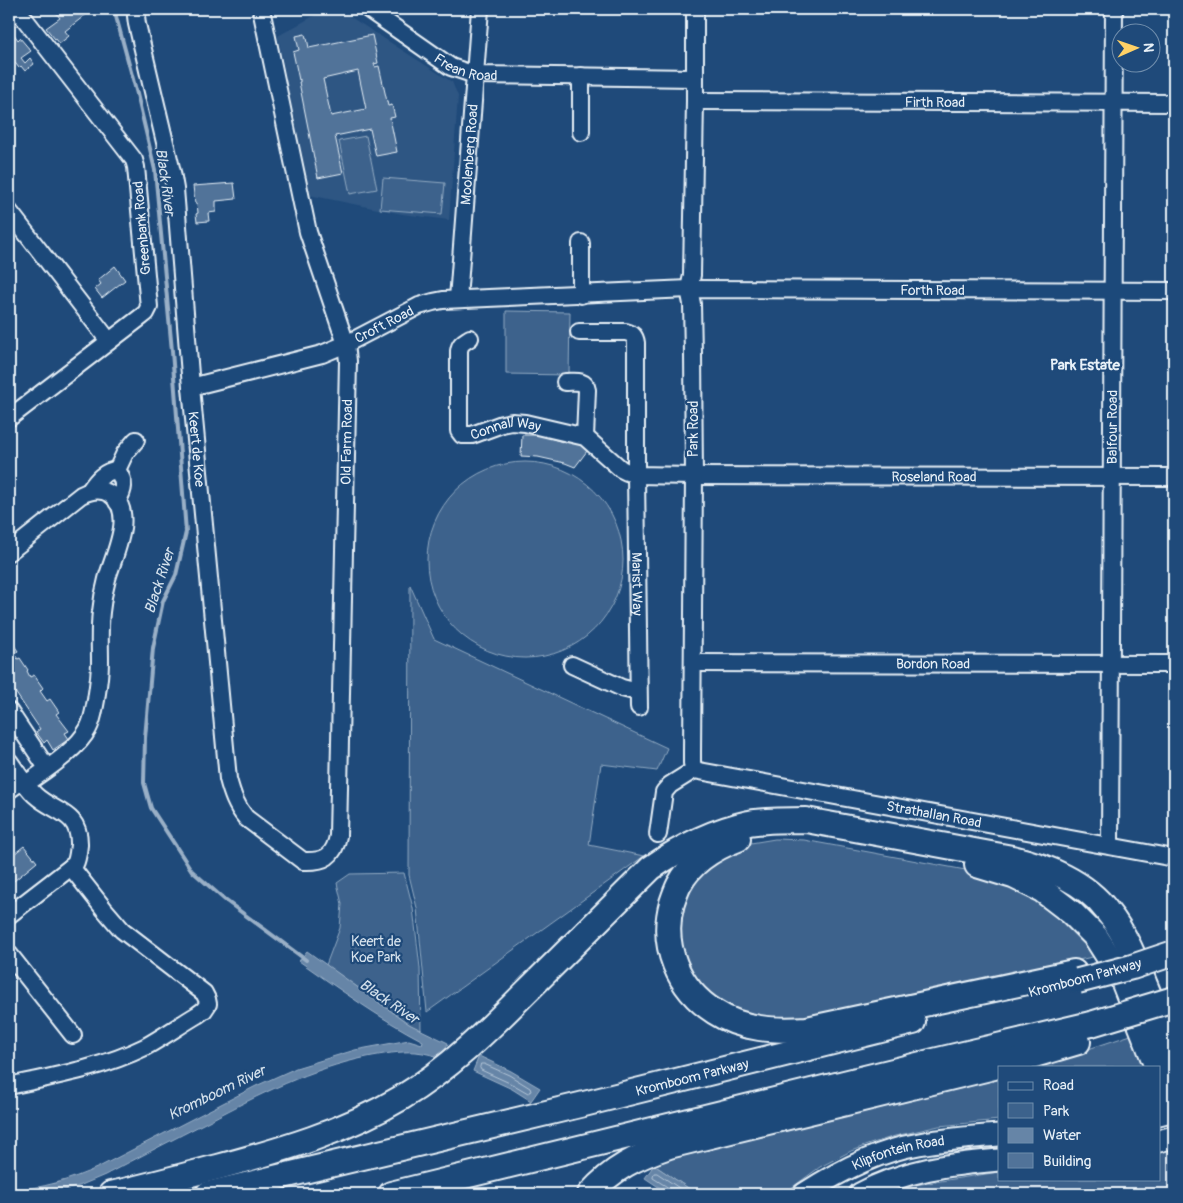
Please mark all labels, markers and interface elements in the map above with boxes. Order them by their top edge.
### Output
north arrow [1110,22,1160,72]
text: N [1140,43,1157,53]
street label: Frean Road [431,50,498,84]
street label: Firth Road [905,93,965,111]
street label: Moolenberg Road [457,103,481,205]
water label: Black River [151,147,179,218]
street label: Greenbank Road [129,180,155,276]
street label: Forth Road [900,281,965,299]
street label: Croft Road [352,302,417,347]
district label: Park Estate [1050,356,1121,375]
street label: Balfour Road [1103,390,1121,464]
street label: Old Farm Road [337,399,356,485]
street label: Park Road [685,401,702,457]
street label: Keert de Koe [185,411,209,488]
street label: Connall Way [468,413,543,443]
street label: Roseland Road [891,468,977,485]
water label: Black River [141,544,180,616]
street label: Marist Way [628,552,646,616]
street label: Bordon Road [896,655,970,672]
street label: Strathallan Road [885,797,983,831]
park label: Keert de Koe Park [351,933,401,966]
street label: Kromboom Parkway [1027,955,1143,1001]
water label: Black River [356,975,424,1030]
street label: Kromboom Parkway [634,1055,751,1099]
water label: Kromboom River [165,1061,270,1125]
legend [998,1066,1160,1180]
text: Road [1043,1076,1074,1095]
text: Park [1043,1102,1070,1121]
text: Water [1043,1126,1082,1145]
street label: Klipfontein Road [849,1132,946,1174]
text: Building [1043,1152,1091,1171]

